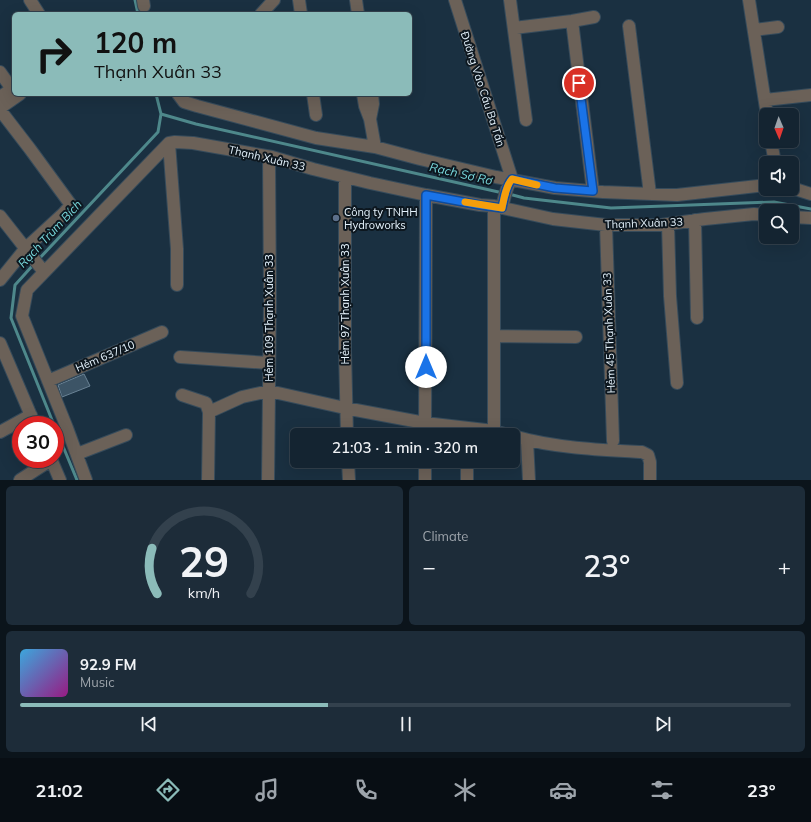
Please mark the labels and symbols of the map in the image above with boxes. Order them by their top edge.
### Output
street label: Đường Vào Cầu Ba Tấn [458,30,508,148]
pin [562,66,596,100]
north arrow [759,108,799,148]
street label: Thạnh Xuân 33 [227,142,307,174]
water label: Rạch Sơ Rơ [428,159,494,188]
water label: Rạch Trùm Bích [15,197,85,271]
place label: Công ty TNHH Hydroworks [344,205,418,232]
marker: Công ty TNHH Hydroworks [331,213,341,223]
street label: Thạnh Xuân 33 [605,215,683,231]
street label: Hẻm 97 Thạnh Xuân 33 [338,243,352,365]
street label: Hẻm 109 Thạnh Xuân 33 [262,254,276,382]
street label: Hẻm 45 Thạnh Xuân 33 [600,272,618,394]
street label: Hẻm 637/10 [73,337,137,375]
position arrow [405,346,447,388]
speed limit sign: 30 [12,416,64,468]

